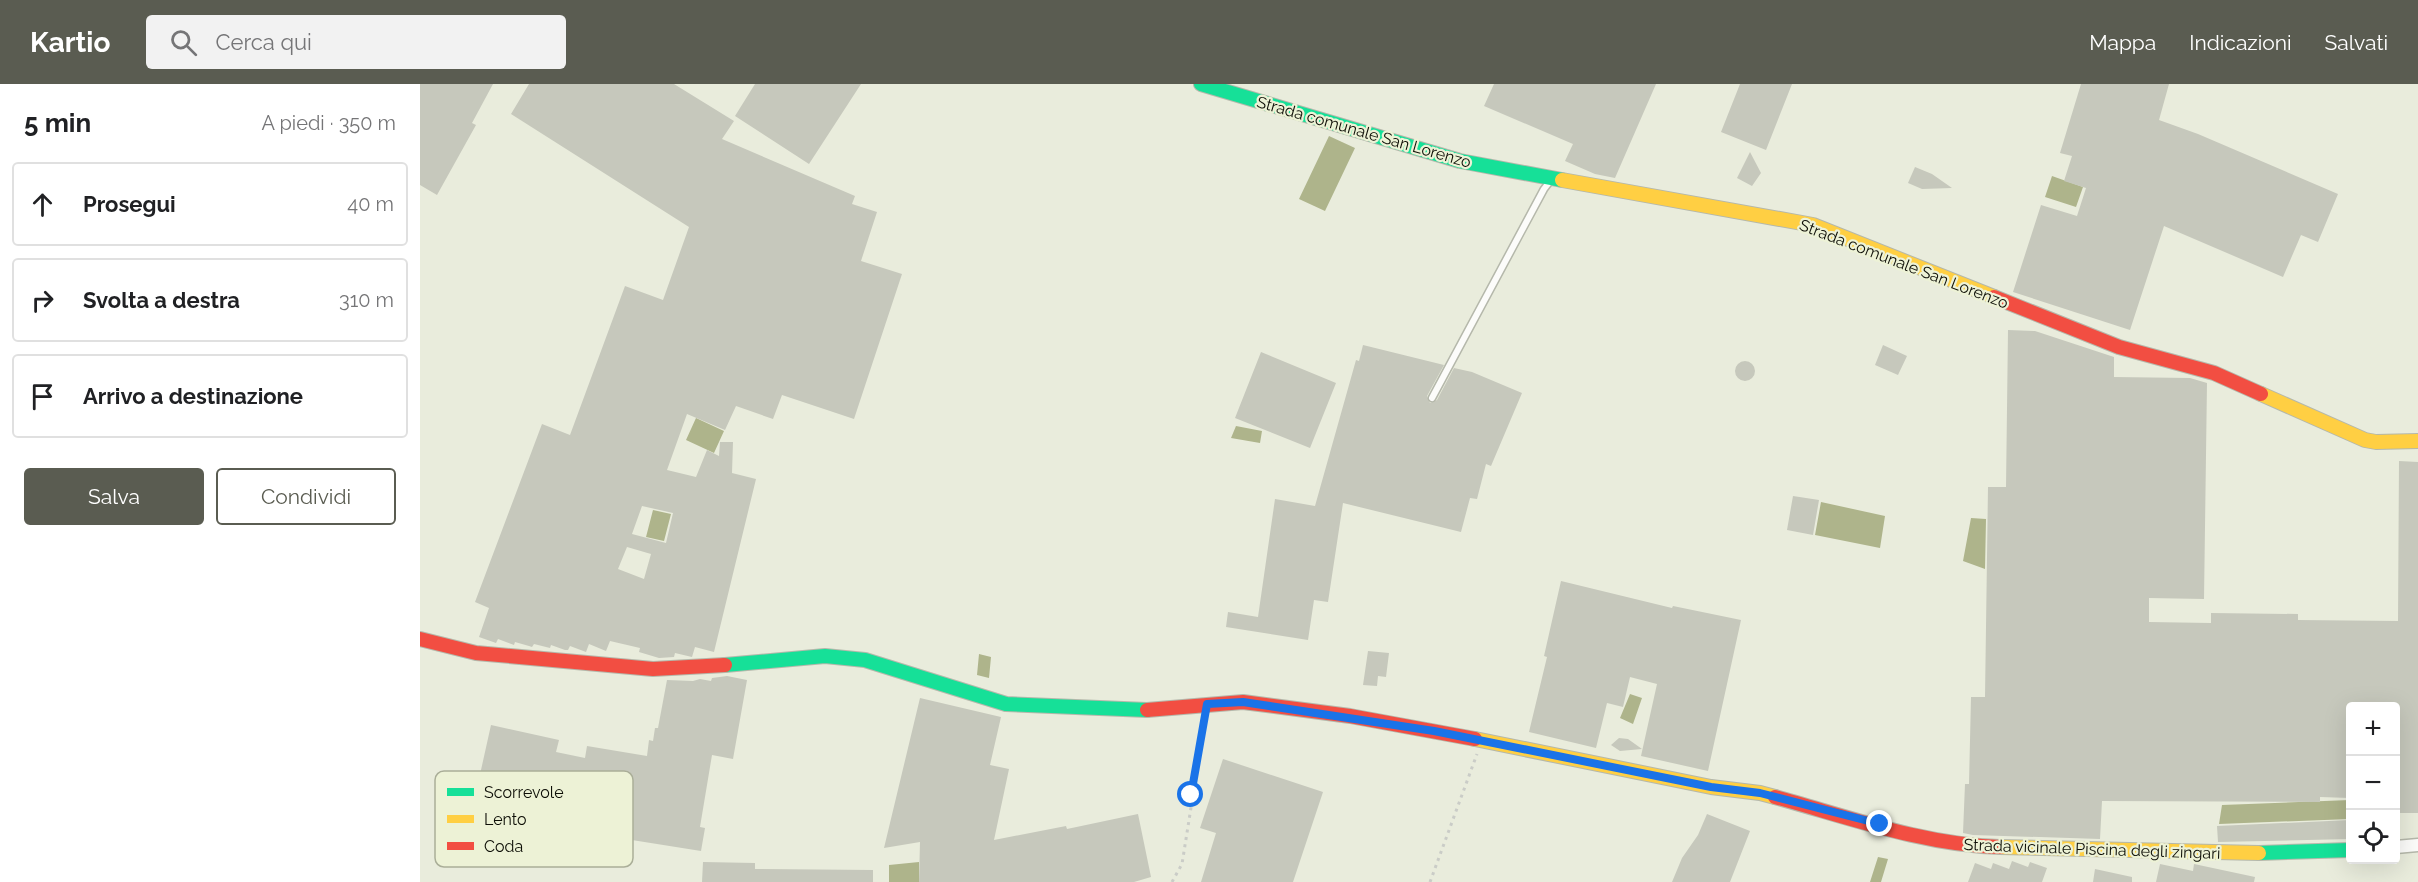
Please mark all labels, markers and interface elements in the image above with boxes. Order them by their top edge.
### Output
search box [146,15,566,69]
text: Kartio [30,26,110,59]
icon: search [167,26,200,59]
text: Cerca qui [215,29,312,55]
text: Mappa [2089,30,2156,55]
text: Indicazioni [2189,30,2292,55]
text: Salvati [2325,30,2388,55]
street label: Strada comunale San Lorenzo [1255,92,1473,172]
text: 5 min [24,108,91,138]
text: A piedi · 350 m [261,111,396,135]
icon: ahead [26,188,59,221]
text: Prosegui [83,191,176,217]
text: 40 m [347,192,394,216]
street label: Strada comunale San Lorenzo [1797,215,2011,313]
icon: right [26,284,59,317]
text: Svolta a destra [83,287,240,313]
text: 310 m [339,288,394,312]
icon: arrive [26,380,59,413]
text: Arrivo a destinazione [83,383,303,409]
button: Salva [24,468,204,525]
button: Condividi [216,468,396,525]
map controls [2346,702,2400,864]
button: + [2346,702,2400,756]
button: − [2346,756,2400,810]
legend [435,771,633,867]
route start [1177,781,1203,807]
text: Scorrevole [484,783,564,802]
text: Lento [484,810,527,829]
route end [1866,810,1892,836]
button: locate [2346,810,2400,864]
street label: Strada vicinale Piscina degli zingari [1963,835,2221,863]
text: Coda [484,837,523,856]

